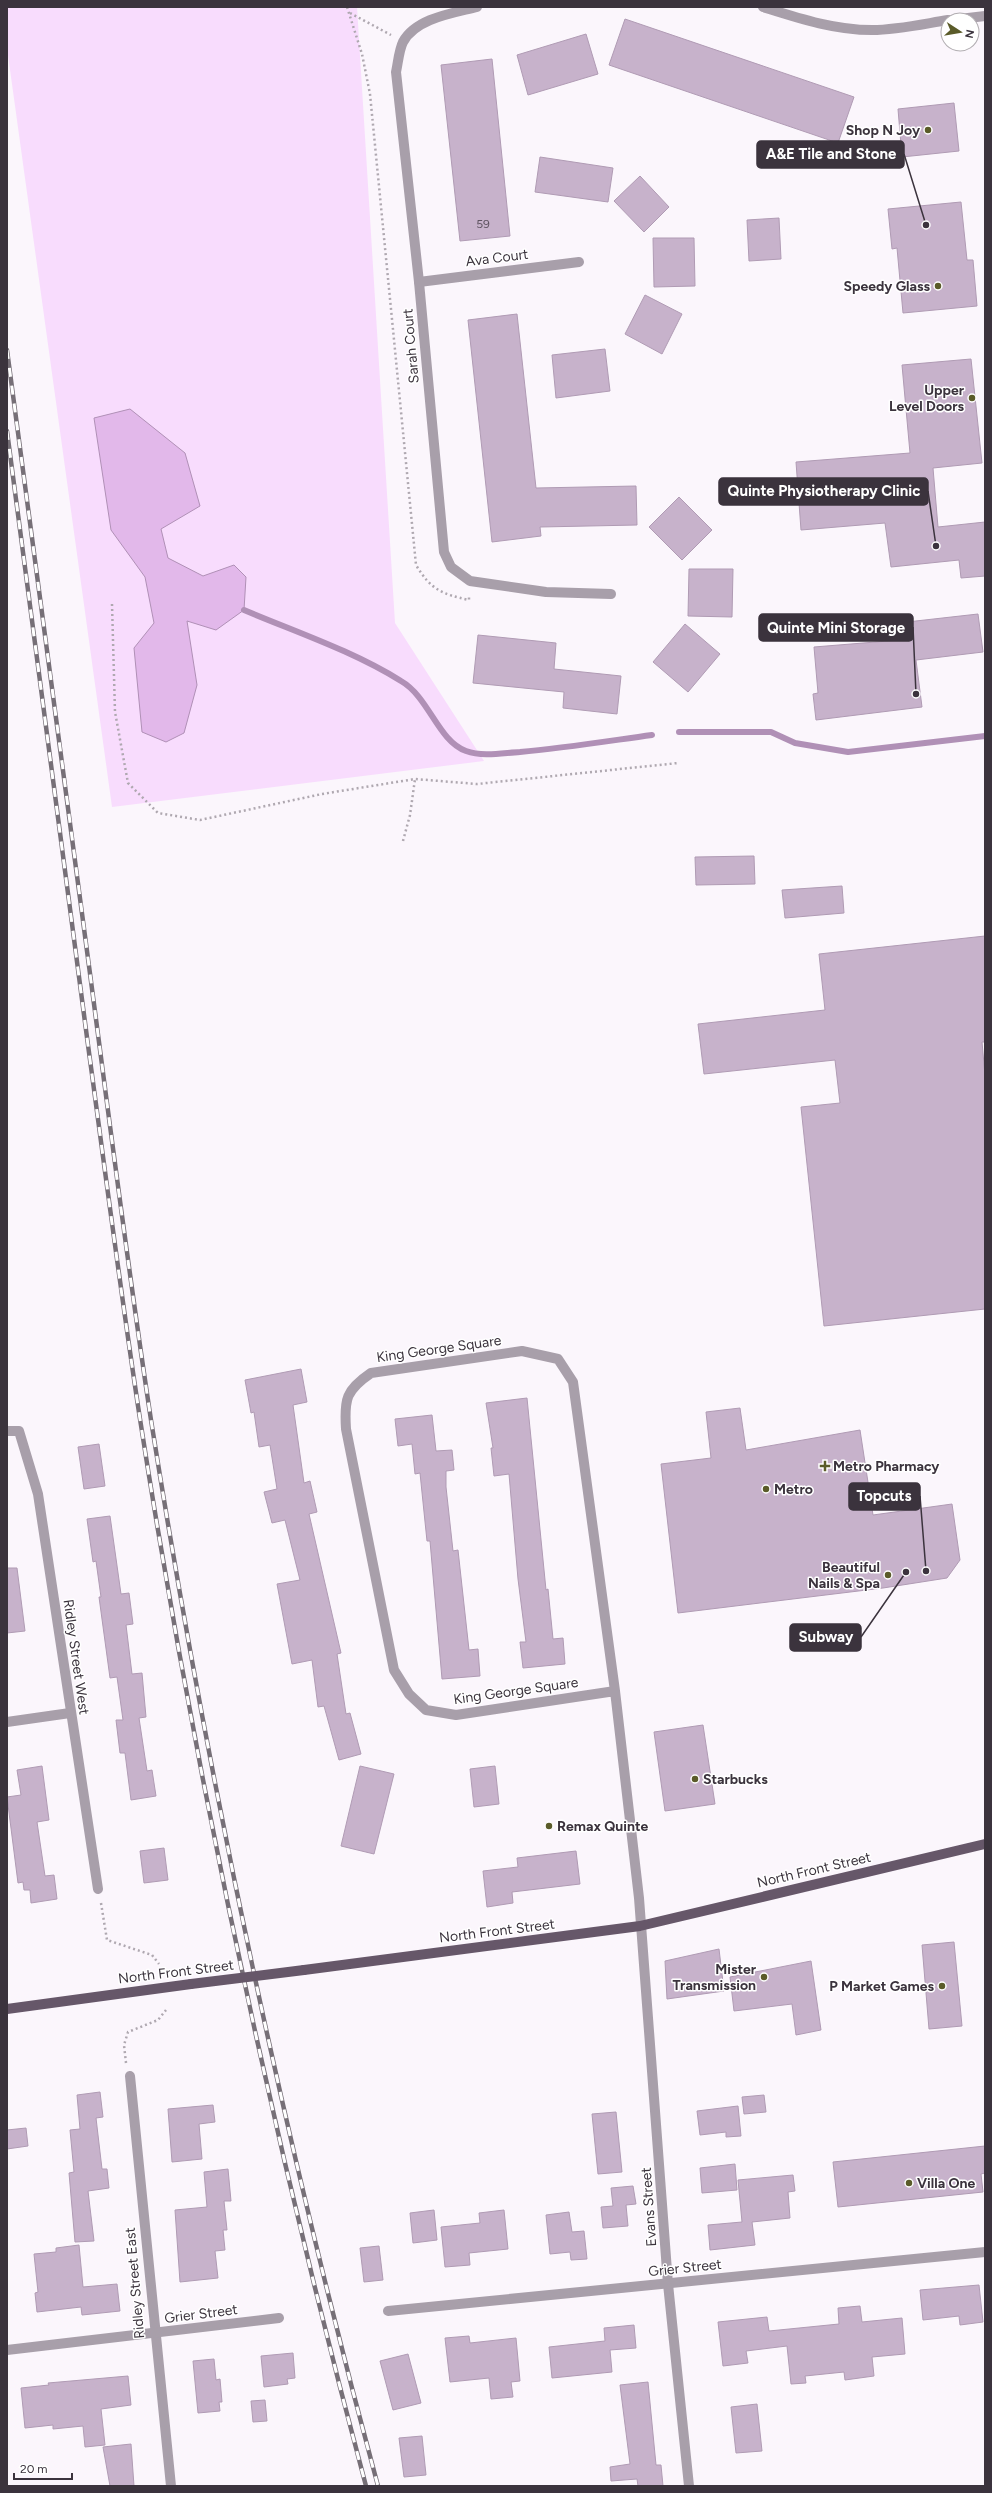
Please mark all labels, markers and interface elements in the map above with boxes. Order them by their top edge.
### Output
north arrow [940,12,980,52]
text: N [962,28,977,39]
place label: Shop N Joy [846,122,921,139]
marker: Shop N Joy [923,125,933,135]
callout: A&E Tile and Stone [757,141,904,168]
text: A&E Tile and Stone [766,145,897,163]
house number: 59 [476,217,490,231]
street label: Ava Court [465,246,529,270]
place label: Speedy Glass [844,278,930,295]
marker: Speedy Glass [933,281,943,291]
street label: Sarah Court [399,308,423,384]
place label: Upper Level Doors [889,382,965,415]
marker: Upper Level Doors [967,393,977,403]
callout: Quinte Physiotherapy Clinic [719,478,928,505]
text: Quinte Physiotherapy Clinic [728,482,920,500]
callout: Quinte Mini Storage [759,614,913,641]
text: Quinte Mini Storage [767,619,906,637]
street label: King George Square [376,1332,503,1366]
place label: Metro Pharmacy [833,1458,940,1475]
marker: Metro Pharmacy [820,1461,830,1471]
place label: Metro [774,1481,813,1498]
callout: Topcuts [849,1483,920,1510]
marker: Metro [761,1484,771,1494]
text: Topcuts [856,1487,912,1505]
place label: Beautiful Nails & Spa [808,1559,880,1592]
marker: Beautiful Nails & Spa [883,1570,893,1580]
street label: Ridley Street West [59,1598,93,1716]
callout: Subway [790,1624,861,1651]
text: Subway [799,1628,854,1646]
street label: King George Square [453,1674,580,1708]
place label: Starbucks [703,1771,768,1788]
marker: Starbucks [690,1774,700,1784]
place label: Remax Quinte [557,1818,648,1835]
marker: Remax Quinte [544,1821,554,1831]
street label: North Front Street [755,1849,873,1891]
street label: North Front Street [438,1915,556,1947]
street label: North Front Street [117,1956,235,1988]
place label: Mister Transmission [672,1961,757,1994]
marker: Mister Transmission [759,1972,769,1982]
place label: P Market Games [829,1978,934,1995]
marker: P Market Games [937,1981,947,1991]
street label: Evans Street [638,2167,660,2247]
place label: Villa One [917,2175,975,2192]
marker: Villa One [904,2178,914,2188]
street label: Ridley Street East [122,2227,148,2339]
street label: Grier Street [647,2256,723,2280]
street label: Grier Street [163,2301,239,2327]
scale bar [14,2455,72,2481]
text: 20 m [20,2462,48,2476]

